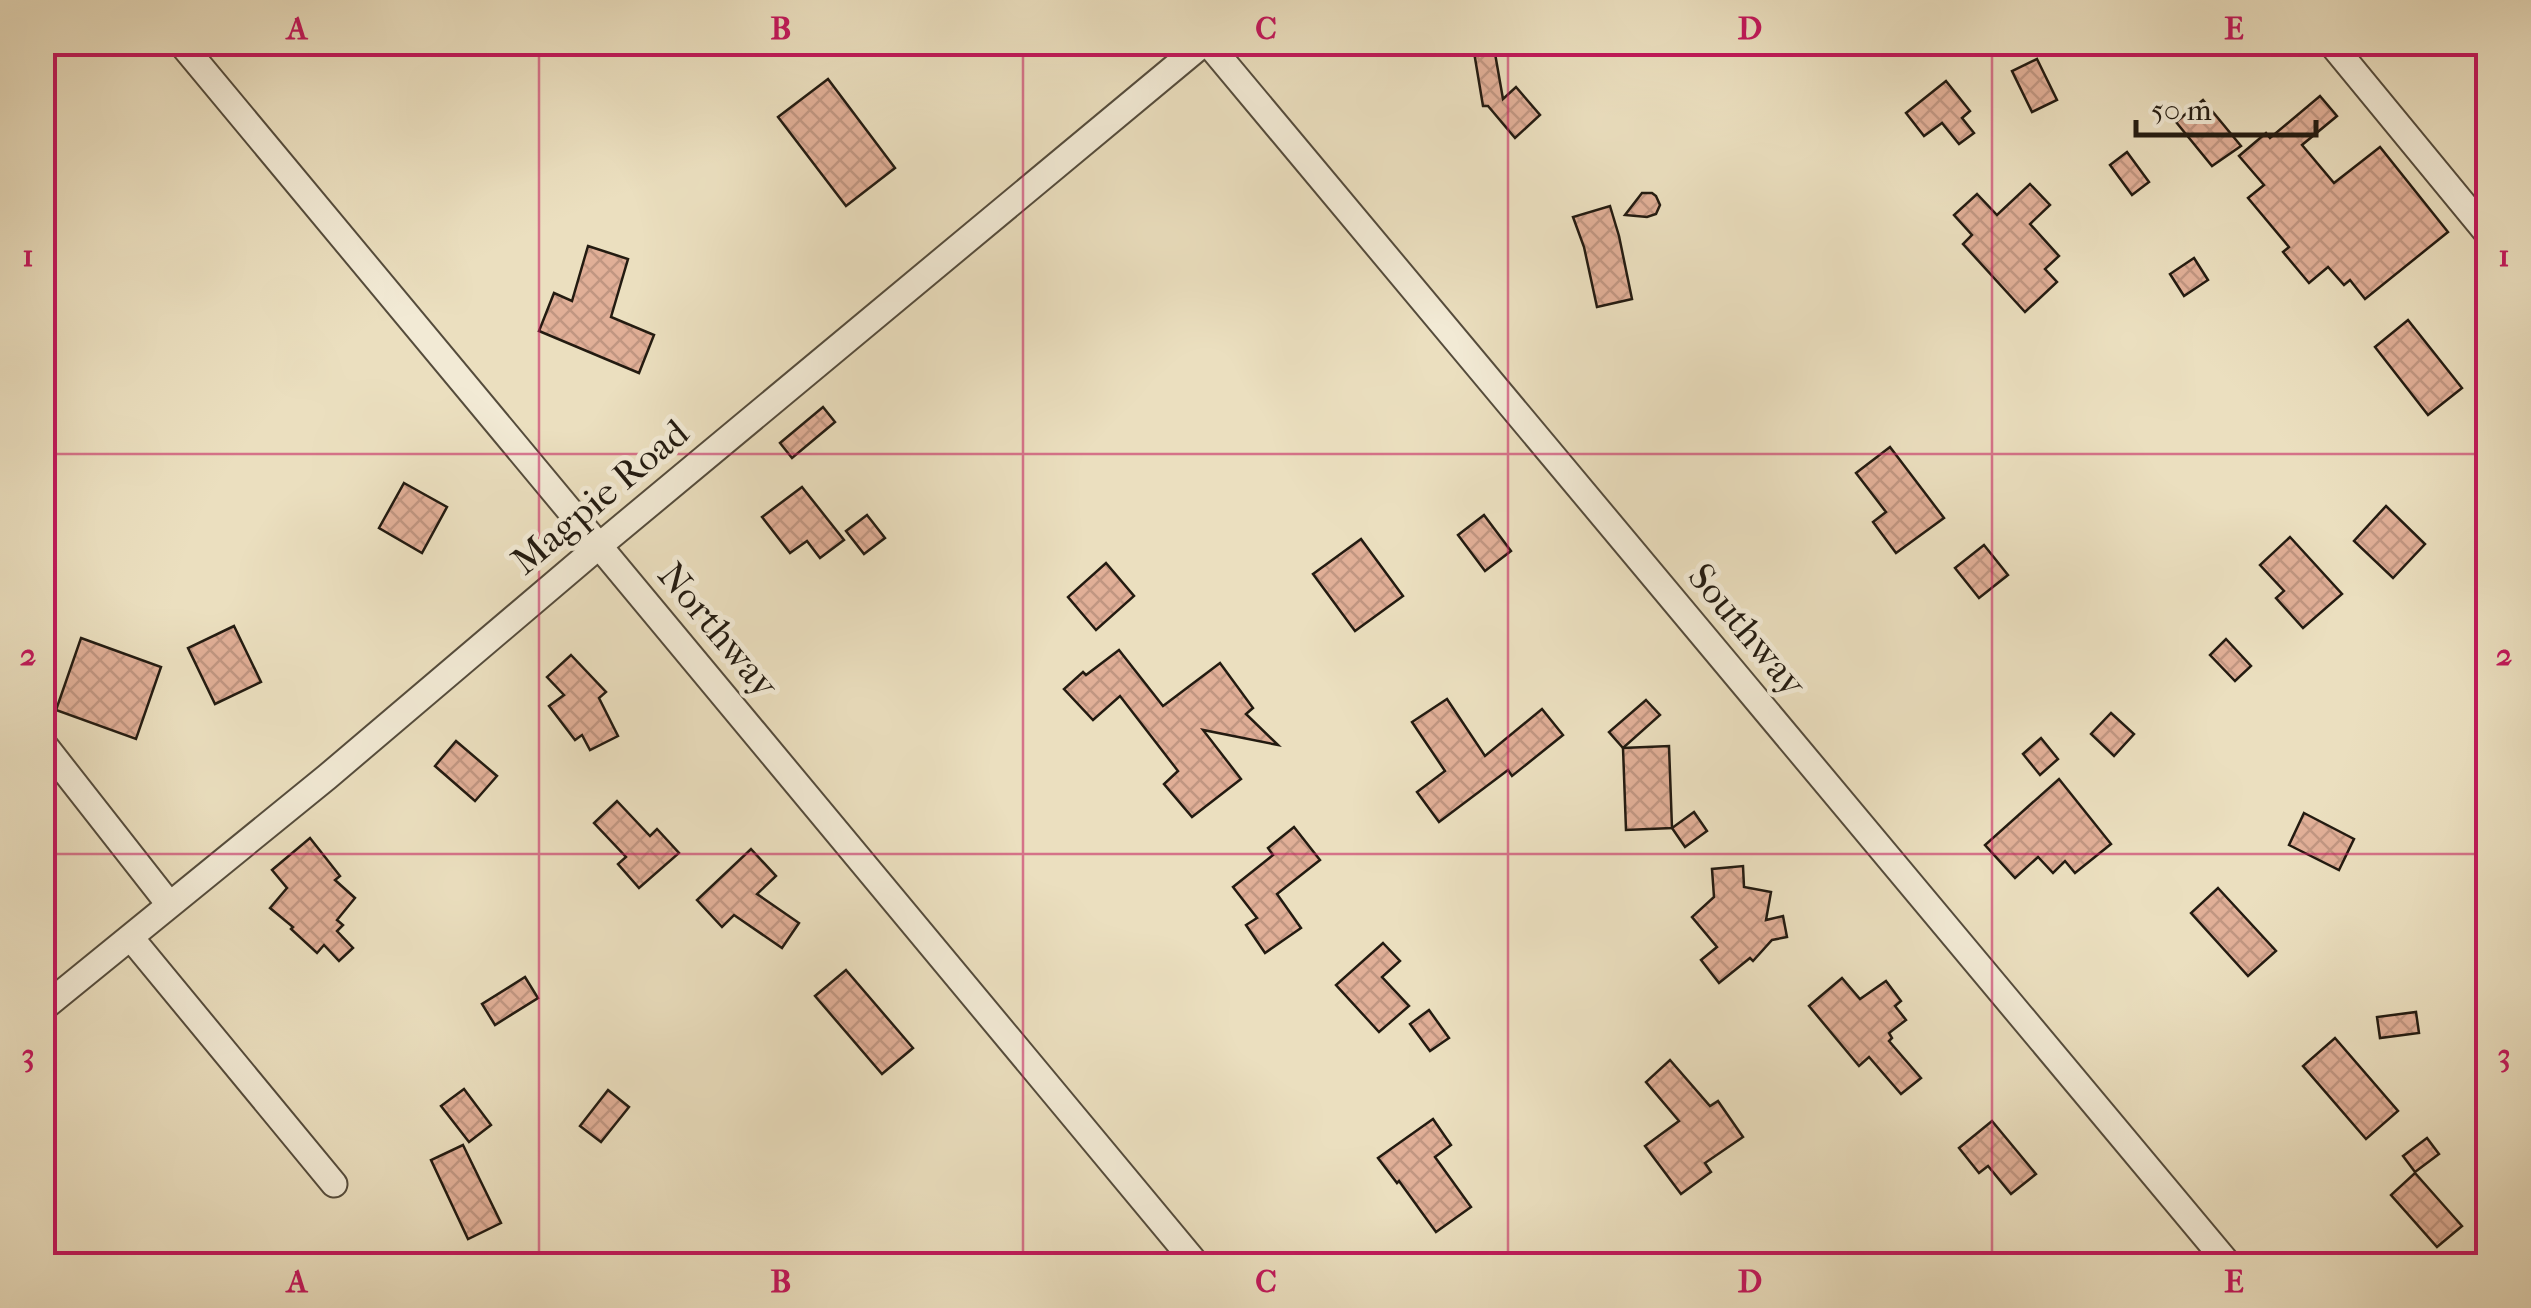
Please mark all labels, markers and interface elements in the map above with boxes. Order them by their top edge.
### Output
text: A [285,10,309,47]
text: B [771,10,791,47]
text: C [1255,10,1277,47]
text: D [1738,10,1762,47]
text: E [2224,10,2244,47]
scale bar [2136,75,2316,137]
text: 50 m [2151,93,2212,128]
text: 1 [22,237,34,274]
text: 1 [2498,237,2510,274]
street label: Magpie Road [502,410,698,584]
street label: Northway [648,553,789,708]
street label: Southway [1679,555,1817,707]
text: 2 [20,636,36,673]
text: 2 [2496,636,2512,673]
text: 3 [21,1036,35,1073]
text: 3 [2497,1036,2511,1073]
text: A [285,1263,309,1300]
text: B [771,1263,791,1300]
text: C [1255,1263,1277,1300]
text: D [1738,1263,1762,1300]
text: E [2224,1263,2244,1300]

